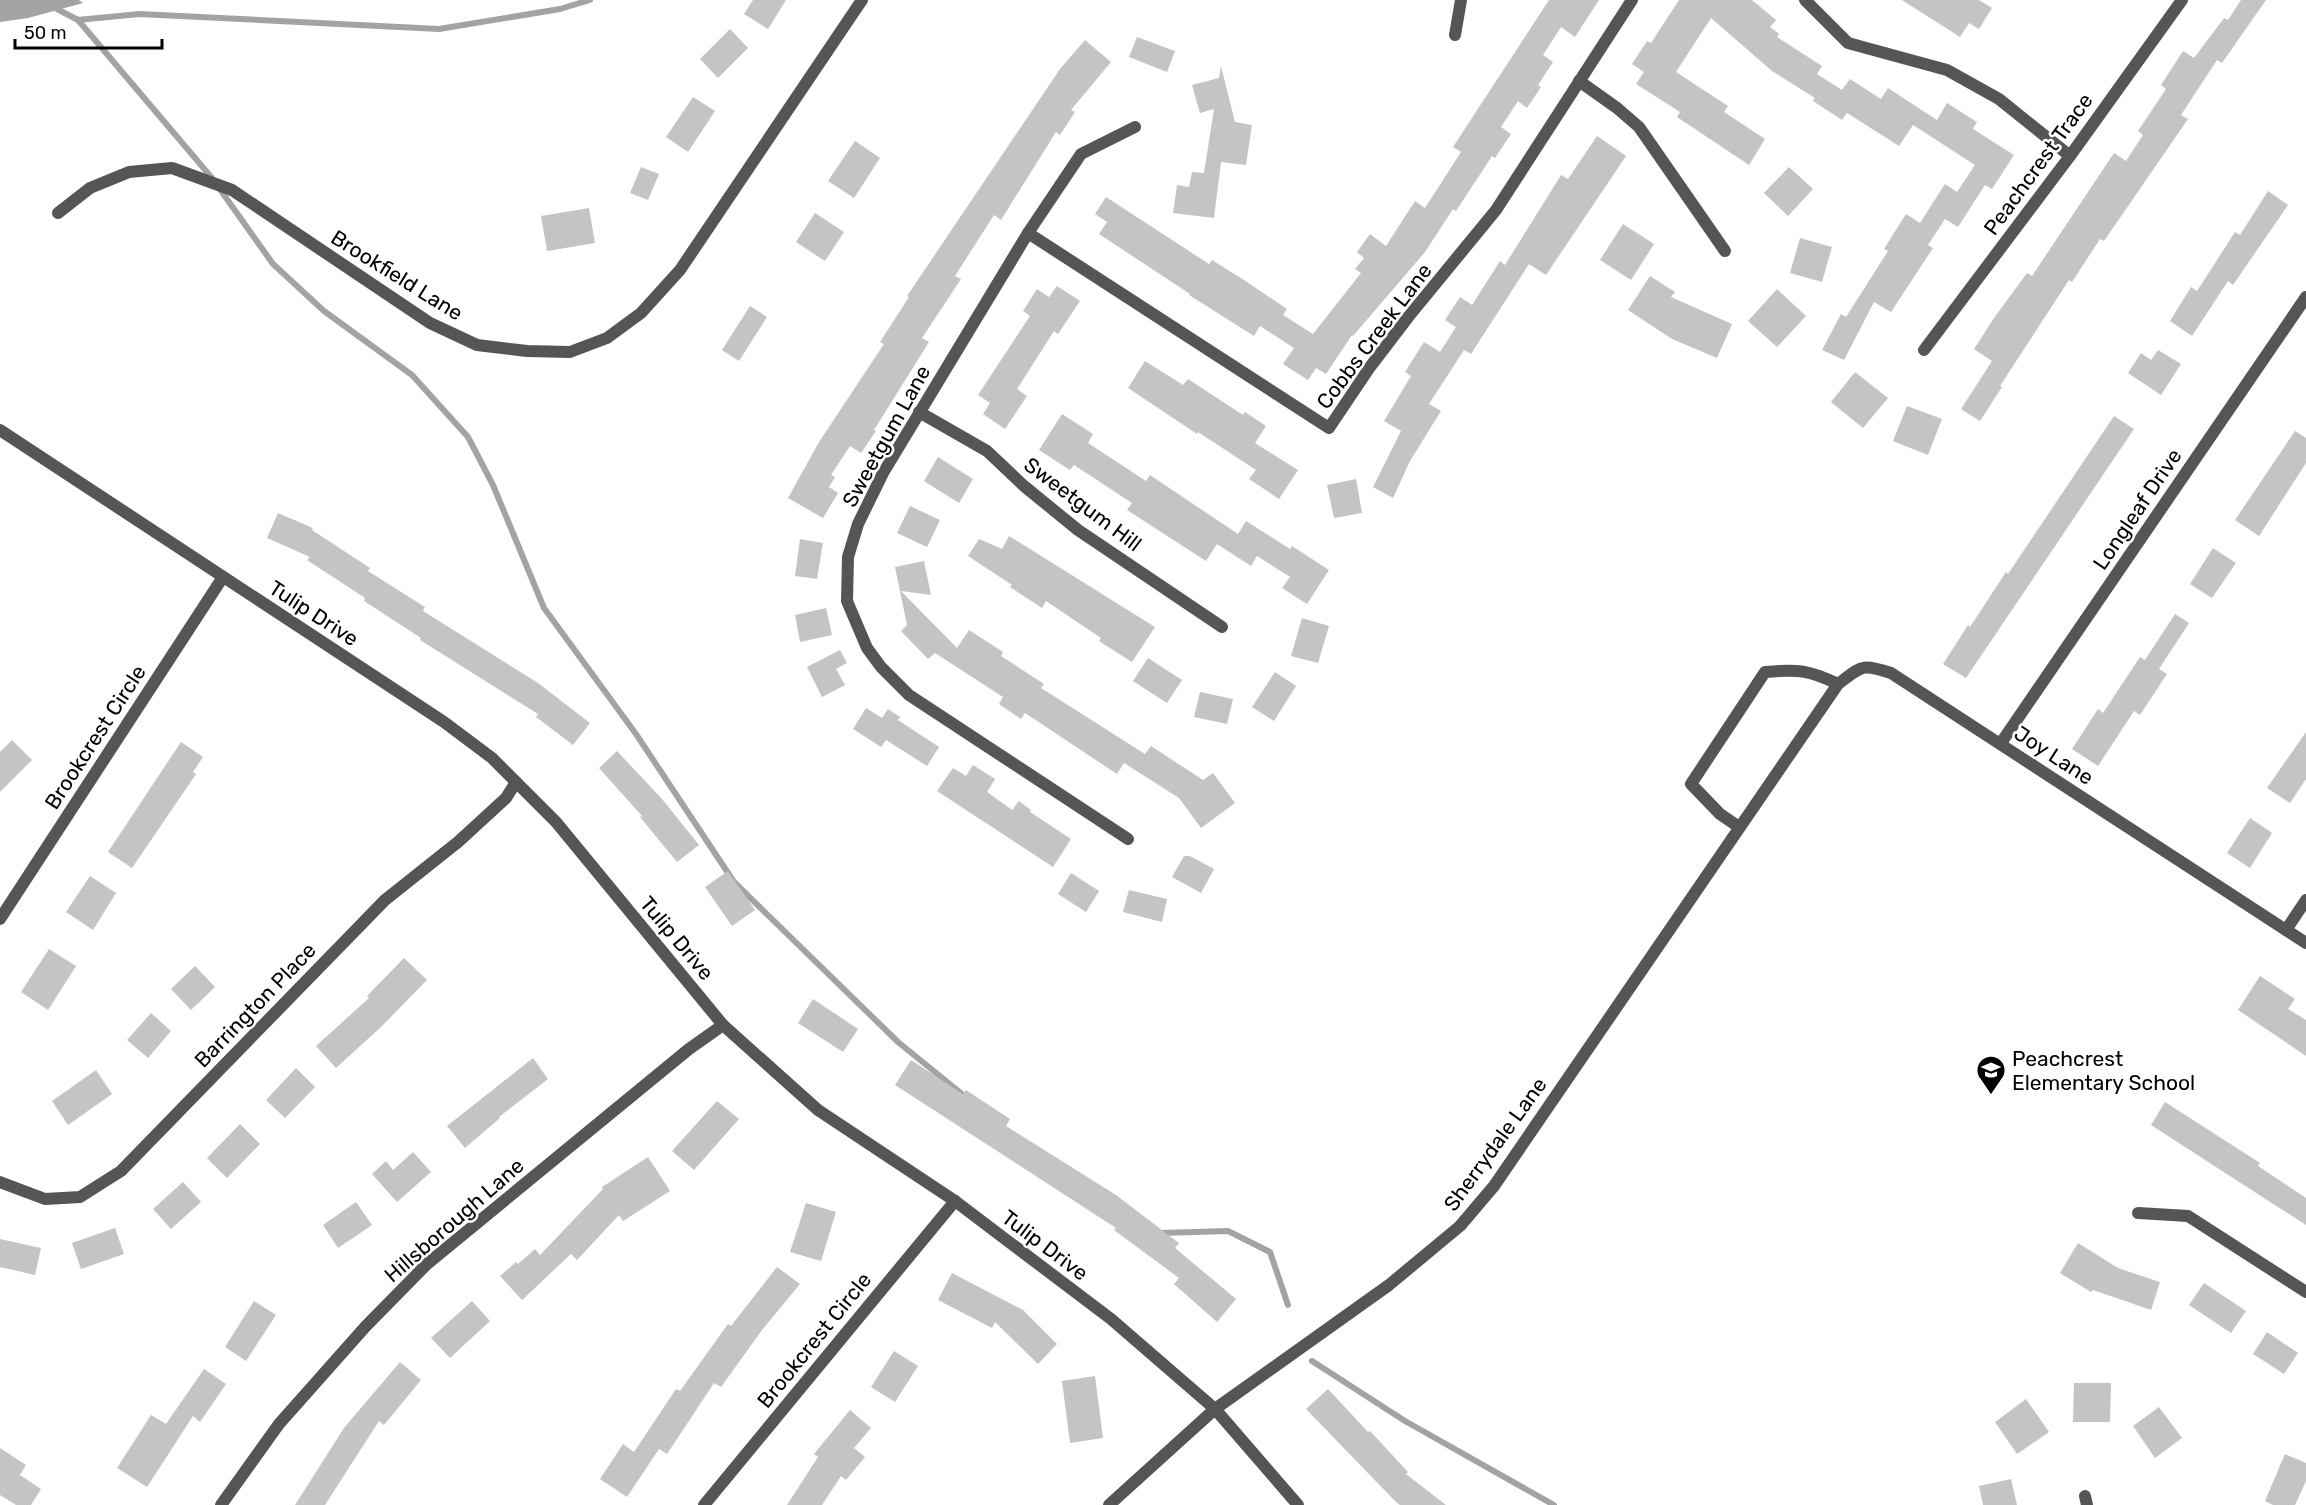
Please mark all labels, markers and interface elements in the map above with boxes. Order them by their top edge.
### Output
scale bar [15,12,162,50]
text: 50 m [24,22,67,44]
street label: Peachcrest Trace [1978,88,2098,240]
street label: Brookfield Lane [326,224,468,326]
street label: Cobbs Creek Lane [1311,258,1437,414]
street label: Sweetgum Lane [837,361,935,511]
street label: Longleaf Drive [2087,444,2187,574]
street label: Sweetgum Hill [1019,452,1147,556]
street label: Tulip Drive [265,575,363,651]
street label: Brookcrest Circle [39,660,151,814]
street label: Joy Lane [2010,720,2098,790]
street label: Tulip Drive [635,891,719,985]
street label: Barrington Place [189,937,321,1073]
place label: Peachcrest Elementary School [2012,1046,2195,1095]
school or university icon: Peachcrest Elementary School [1975,1054,2007,1096]
street label: Sherrydale Lane [1438,1072,1552,1216]
street label: Hillsborough Lane [379,1153,529,1287]
street label: Tulip Drive [997,1204,1093,1286]
street label: Brookcrest Circle [752,1267,876,1413]

